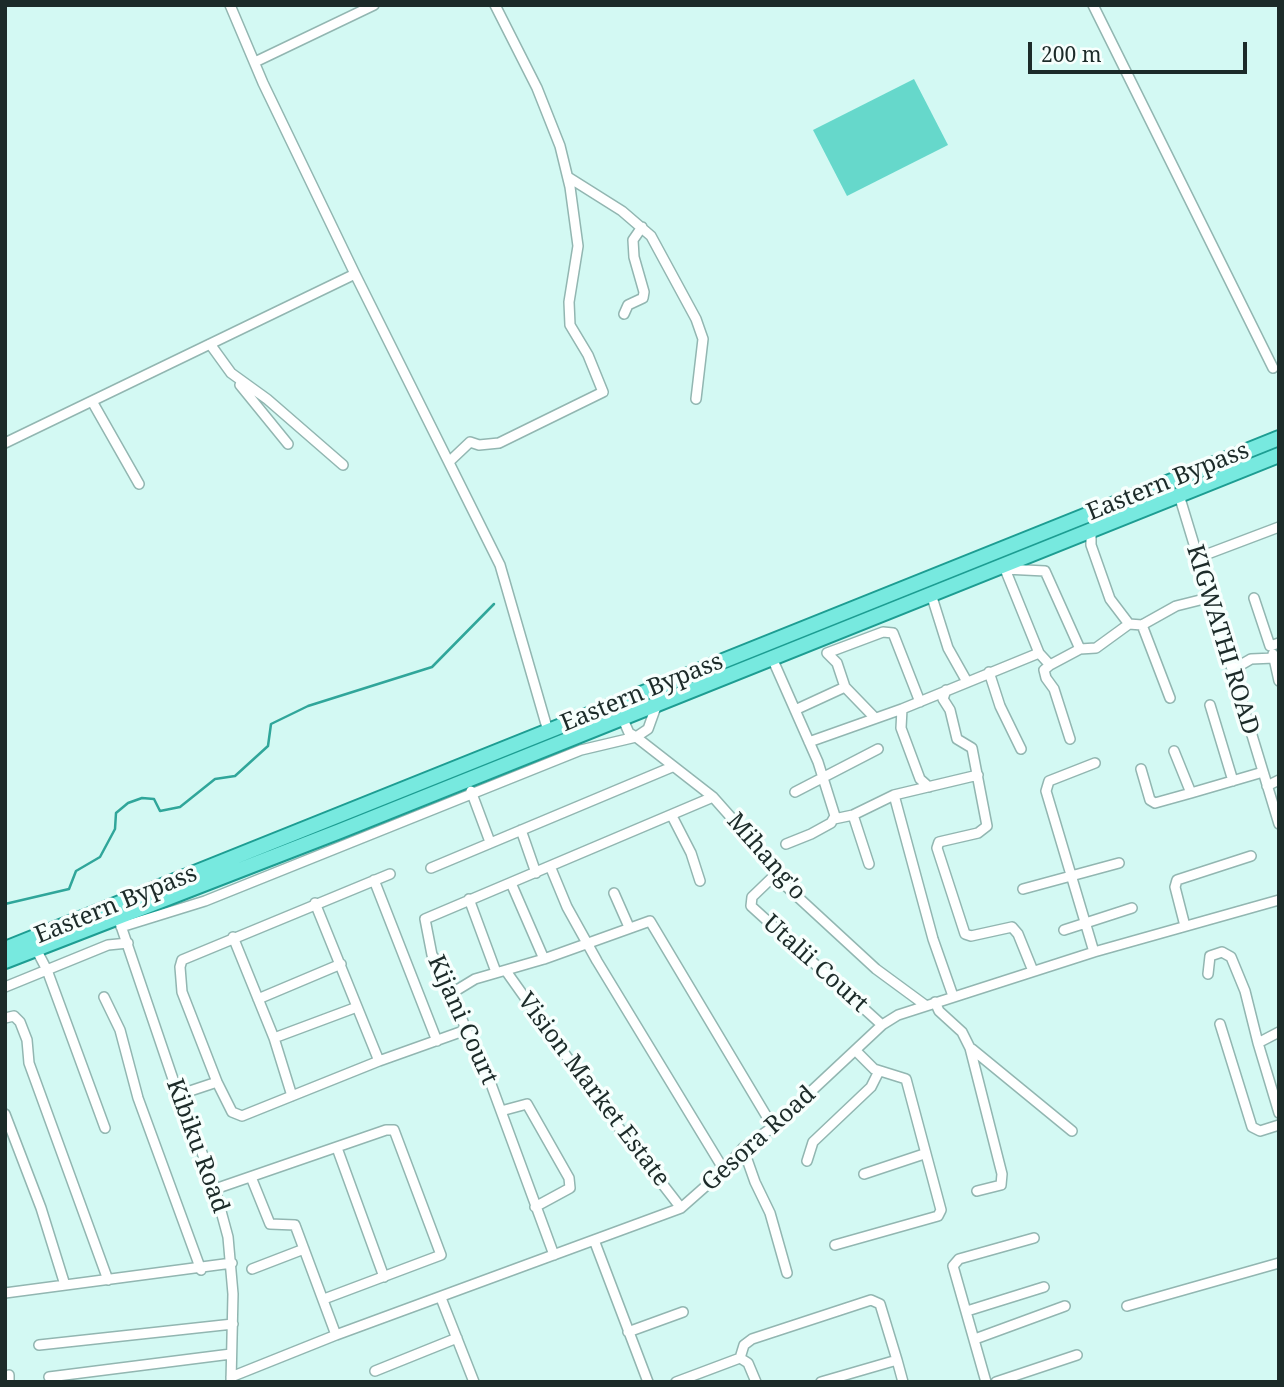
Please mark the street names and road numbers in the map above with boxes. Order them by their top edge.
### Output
street label: Eastern Bypass [1083,436,1253,528]
street label: KIGWATHI ROAD [1179,542,1265,738]
street label: Eastern Bypass [557,647,727,739]
street label: Mihang'o [720,808,812,906]
street label: Eastern Bypass [31,859,201,951]
street label: Utalii Court [756,909,874,1019]
street label: Kijani Court [421,951,503,1089]
street label: Vision Market Estate [511,987,675,1193]
street label: Kibiku Road [159,1075,235,1217]
street label: Gesora Road [696,1080,822,1198]

